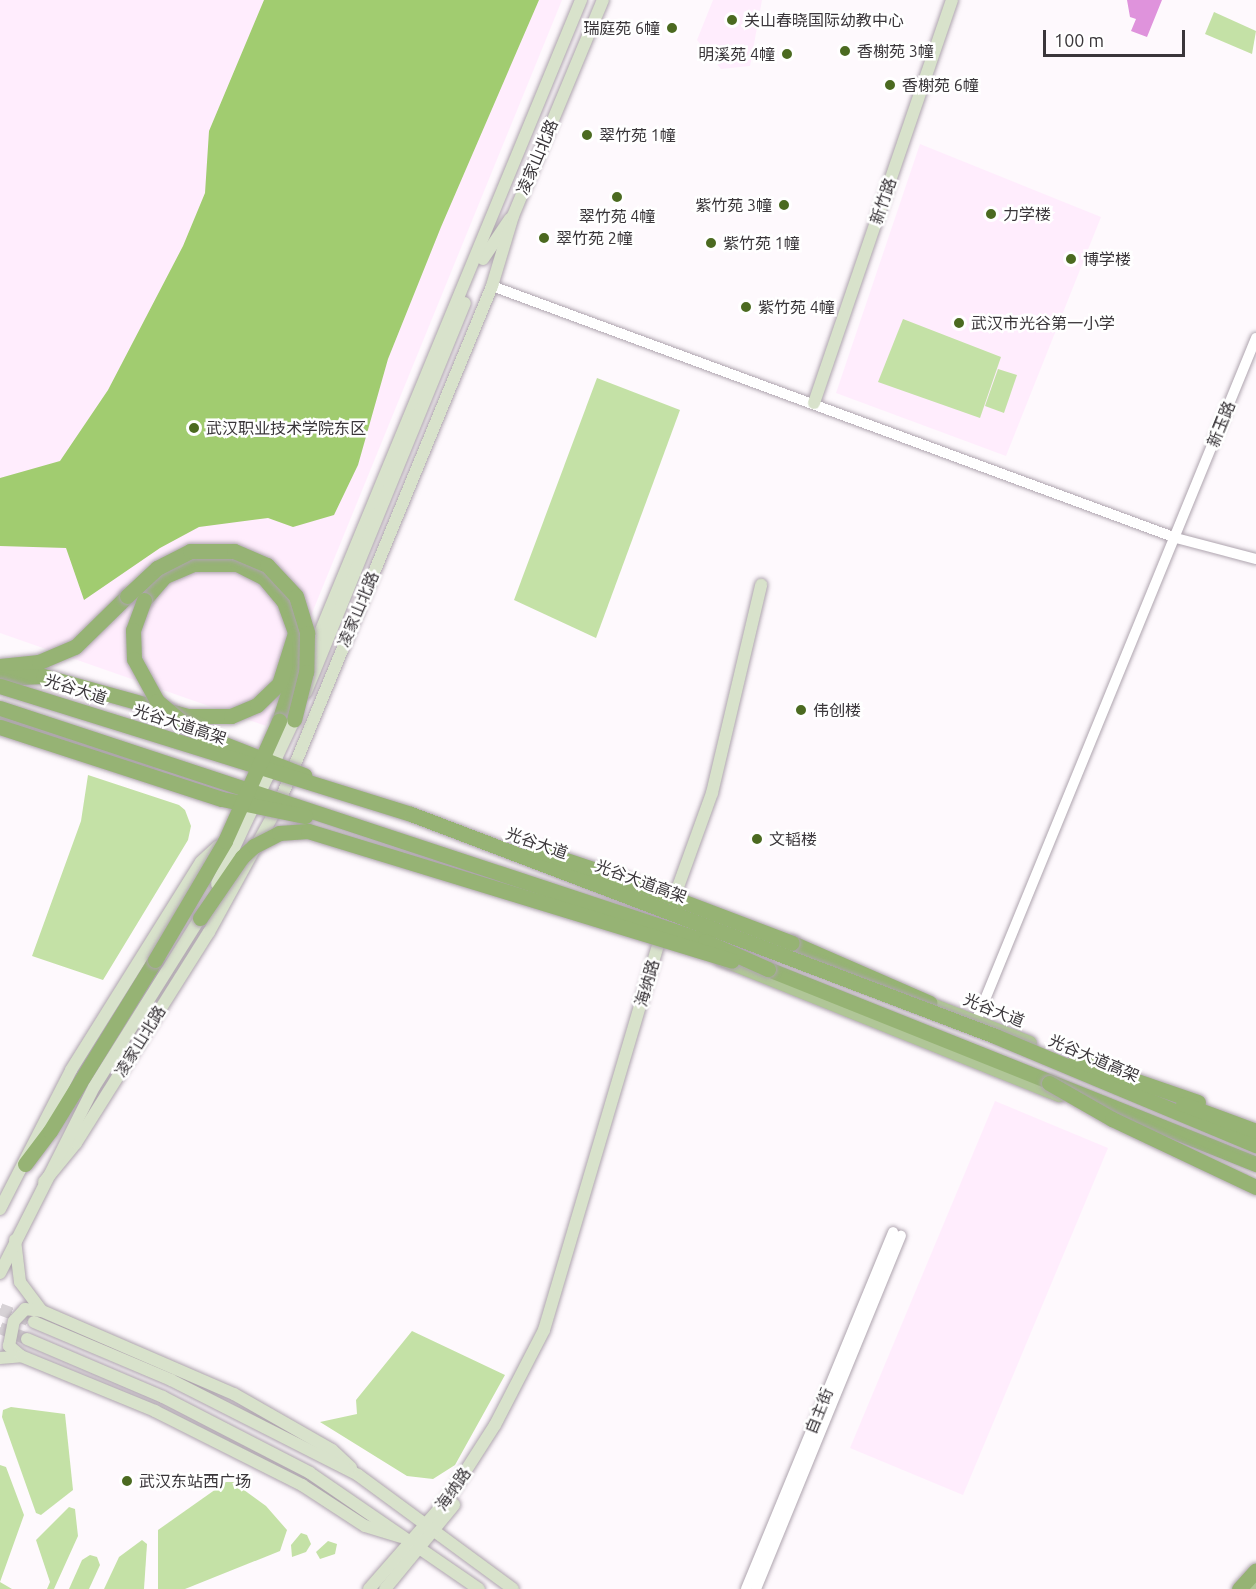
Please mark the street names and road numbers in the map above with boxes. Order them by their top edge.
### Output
street label: 凌家山北路 [513,116,561,198]
street label: 新竹路 [866,175,900,227]
street label: 新玉路 [1203,398,1239,450]
street label: 凌家山北路 [334,568,382,650]
street label: 光谷大道 [43,670,109,708]
street label: 光谷大道高架 [131,700,229,748]
street label: 光谷大道 [504,824,570,862]
street label: 光谷大道高架 [593,856,689,906]
street label: 海纳路 [631,957,663,1009]
street label: 光谷大道 [961,989,1027,1031]
street label: 凌家山北路 [111,1002,169,1080]
street label: 光谷大道高架 [1046,1030,1142,1086]
street label: 自主街 [801,1385,837,1437]
street label: 海纳路 [431,1464,475,1514]

